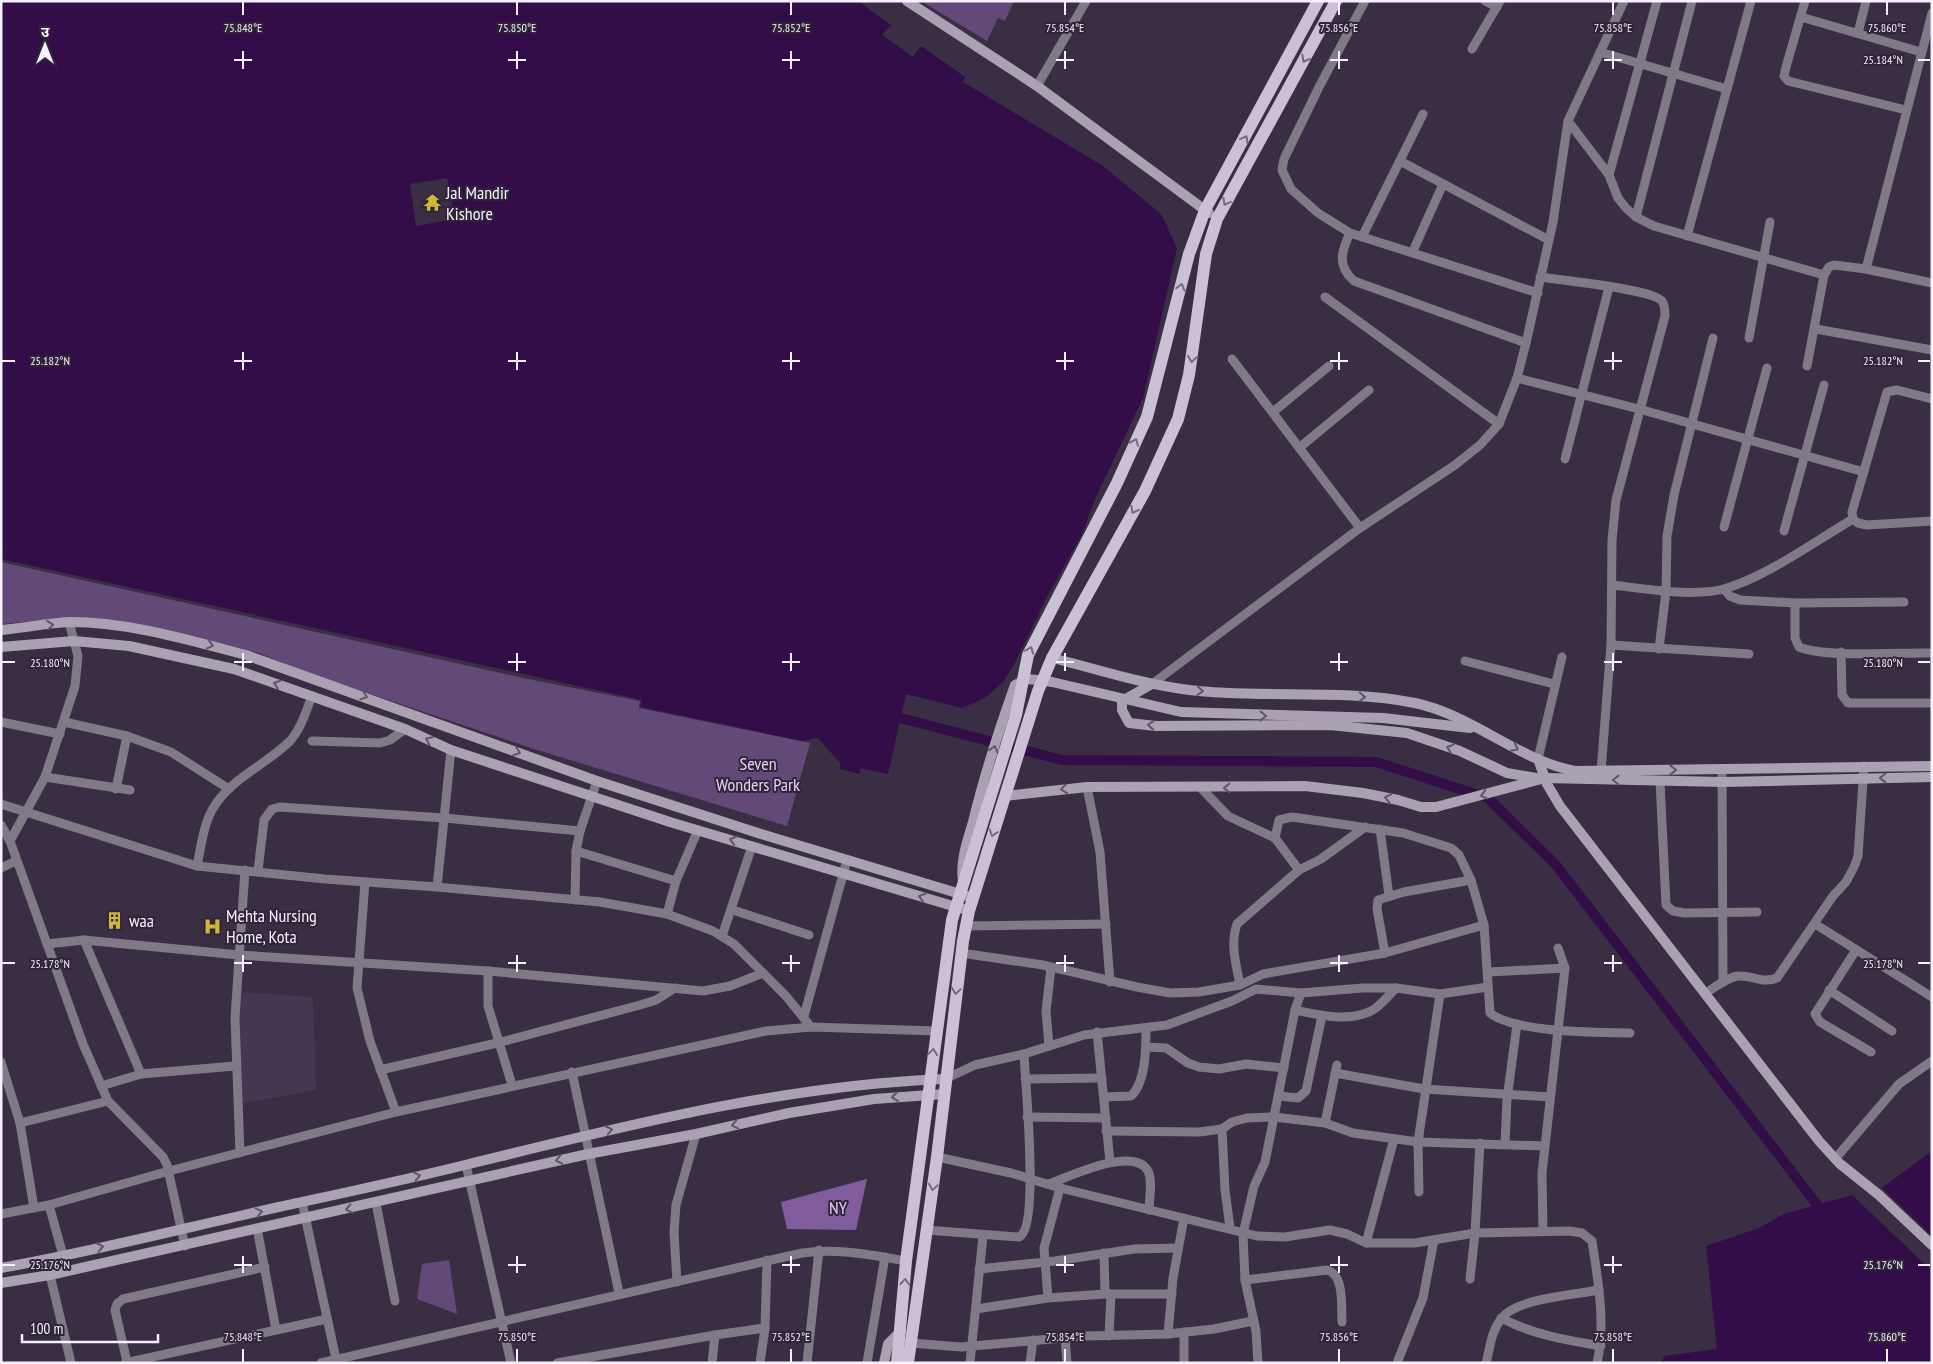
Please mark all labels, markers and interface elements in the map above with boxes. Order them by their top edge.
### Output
north arrow [20,20,70,70]
text: 75.848°E [224,20,262,35]
text: 75.850°E [498,20,536,35]
text: 75.852°E [772,20,810,35]
text: 75.854°E [1046,20,1084,35]
text: 75.856°E [1320,20,1358,35]
text: 75.858°E [1594,20,1632,35]
text: 75.860°E [1868,20,1906,35]
text: उ [41,23,50,41]
text: 25.184°N [1863,52,1903,67]
one-way arrow [1301,54,1311,63]
one-way arrow [1238,135,1248,144]
place label: Jal Mandir Kishore [445,181,509,225]
temple icon: Jal Mandir Kishore [422,193,442,213]
one-way arrow [1223,196,1233,205]
one-way arrow [1175,283,1185,291]
text: 25.182°N [30,353,70,368]
text: 25.182°N [1863,353,1903,368]
one-way arrow [1187,355,1197,364]
one-way arrow [1129,439,1139,448]
one-way arrow [1130,505,1140,514]
one-way arrow [46,620,54,631]
one-way arrow [205,640,213,650]
one-way arrow [1024,646,1035,655]
text: 25.180°N [30,655,70,670]
text: 25.180°N [1863,655,1903,670]
one-way arrow [273,680,282,690]
one-way arrow [1196,685,1204,696]
one-way arrow [359,691,368,701]
one-way arrow [1358,692,1366,703]
one-way arrow [1260,711,1267,721]
one-way arrow [1146,720,1154,731]
one-way arrow [425,736,434,746]
one-way arrow [1510,741,1519,752]
one-way arrow [1447,743,1455,753]
one-way arrow [988,745,998,753]
one-way arrow [512,746,521,756]
park label: Seven Wonders Park [716,752,800,796]
one-way arrow [1669,765,1677,775]
one-way arrow [1879,773,1886,783]
one-way arrow [1611,775,1619,785]
one-way arrow [1060,783,1068,794]
one-way arrow [1222,783,1230,793]
one-way arrow [1480,789,1488,799]
one-way arrow [1384,793,1393,804]
one-way arrow [989,828,999,837]
one-way arrow [729,836,738,846]
one-way arrow [919,893,927,903]
place label: Mehta Nursing Home, Kota [226,904,317,948]
place label: waa [129,909,154,932]
building icon: waa [105,911,125,931]
hospital icon: Mehta Nursing Home, Kota [202,916,222,936]
text: 25.178°N [30,956,70,971]
text: 25.178°N [1863,956,1903,971]
one-way arrow [952,987,962,995]
one-way arrow [927,1047,938,1055]
one-way arrow [891,1091,899,1102]
one-way arrow [731,1119,740,1130]
one-way arrow [605,1125,614,1136]
one-way arrow [554,1154,563,1165]
one-way arrow [413,1171,422,1182]
one-way arrow [928,1183,938,1191]
park label: NY [829,1196,848,1219]
one-way arrow [345,1203,354,1213]
one-way arrow [254,1207,263,1218]
one-way arrow [96,1242,105,1253]
text: 25.176°N [30,1257,70,1272]
text: 25.176°N [1863,1257,1903,1272]
one-way arrow [899,1278,910,1286]
scale bar [22,1312,159,1344]
text: 100 m [30,1319,63,1338]
text: 75.848°E [224,1329,262,1344]
text: 75.850°E [498,1329,536,1344]
text: 75.852°E [772,1329,810,1344]
text: 75.854°E [1046,1329,1084,1344]
text: 75.856°E [1320,1329,1358,1344]
text: 75.858°E [1594,1329,1632,1344]
text: 75.860°E [1868,1329,1906,1344]

